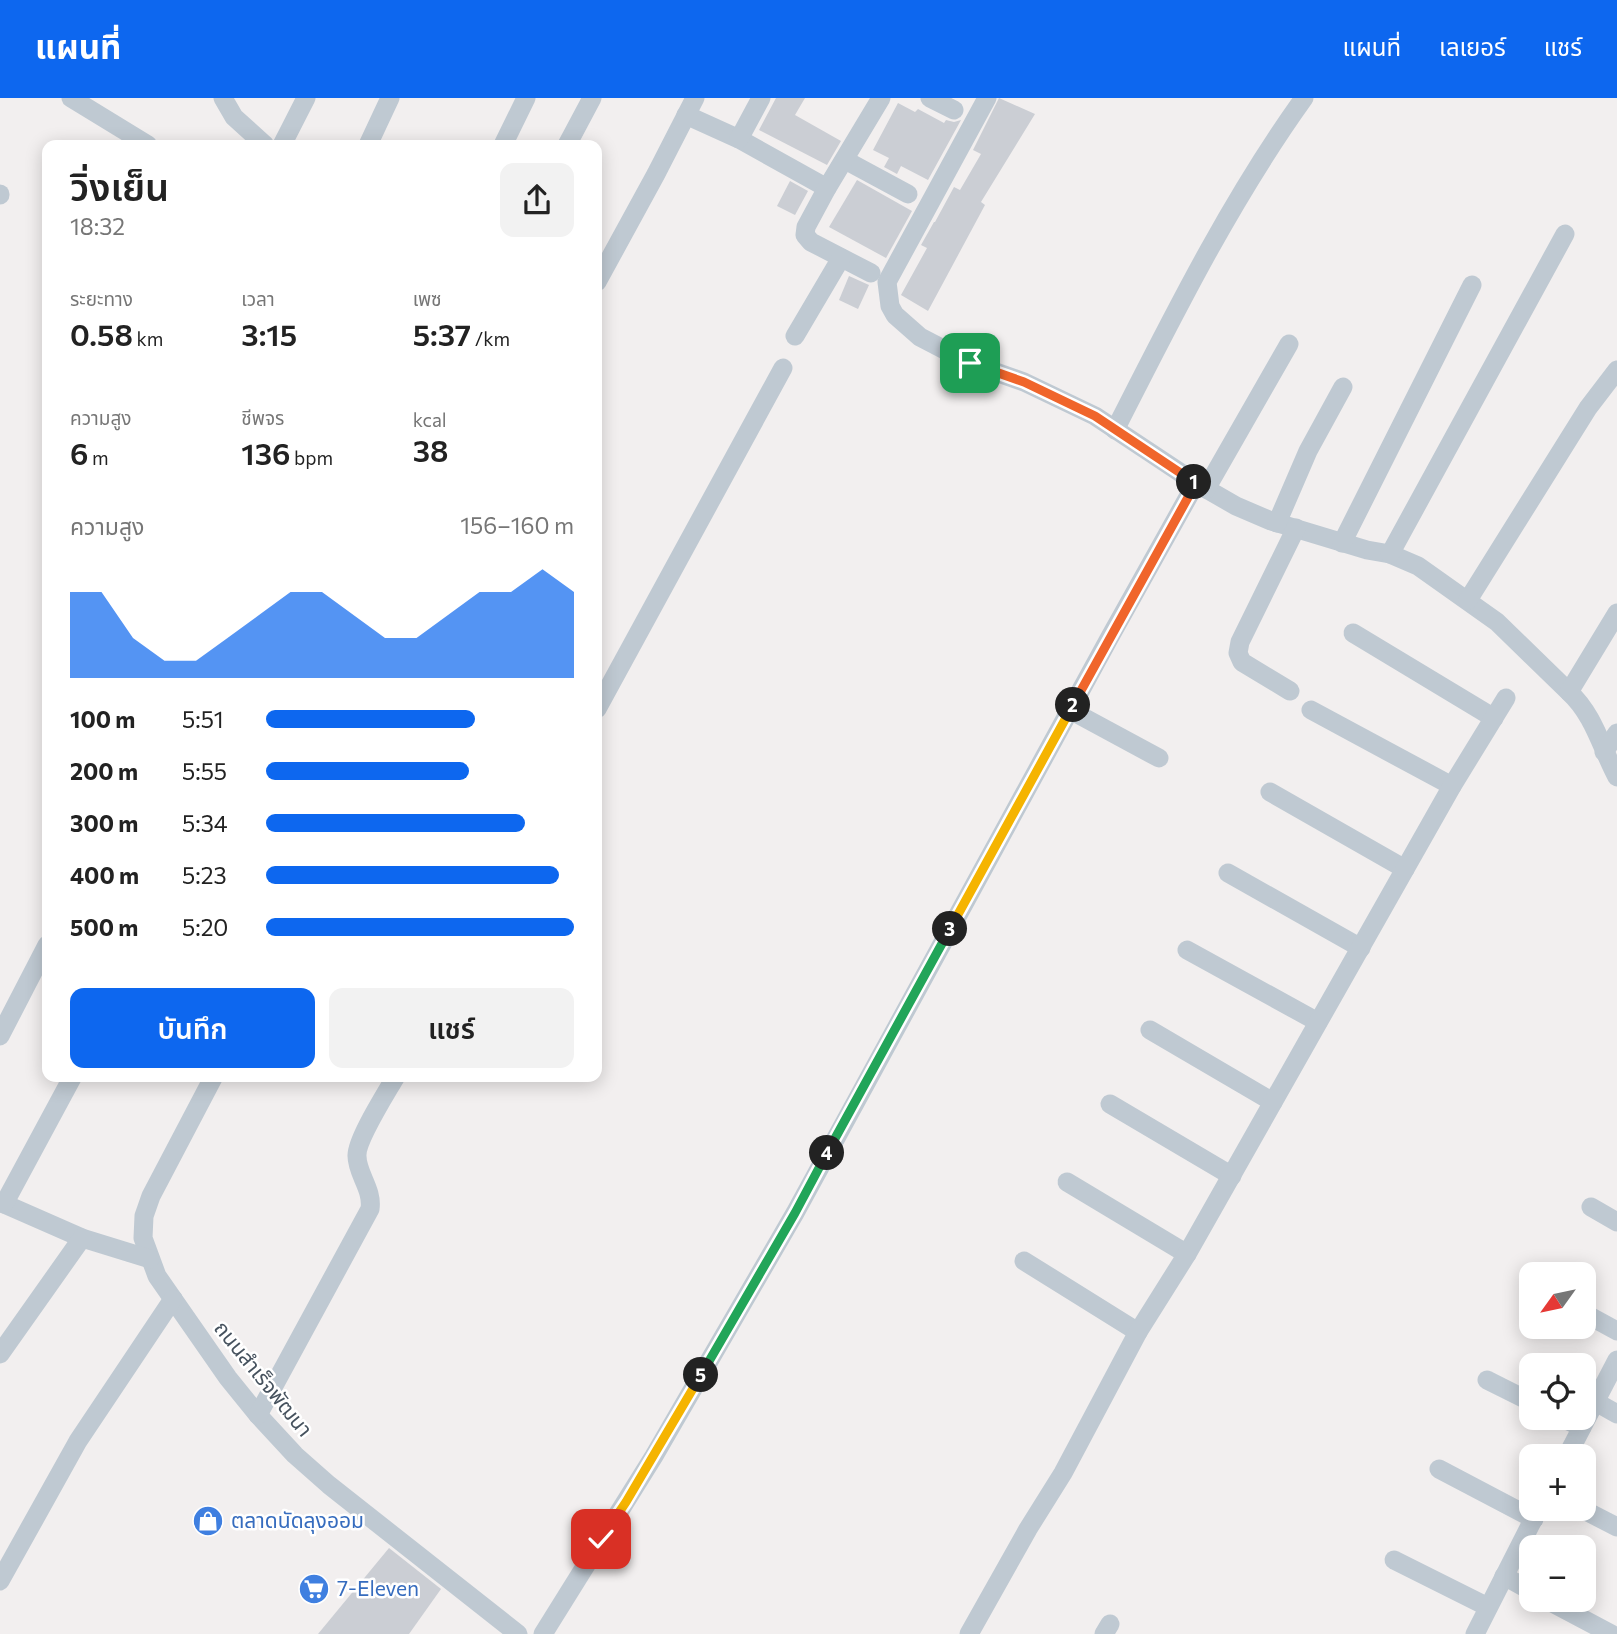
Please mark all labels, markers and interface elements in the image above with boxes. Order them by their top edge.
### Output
text: แผนที่ [35,25,121,66]
text: แผนที่ [1343,32,1401,61]
text: เลเยอร์ [1439,32,1506,61]
text: แชร์ [1544,32,1582,61]
text: วิ่งเย็น [70,162,169,209]
button: share [500,163,574,237]
text: 18:32 [70,212,125,240]
text: ระยะทาง [70,287,133,310]
text: เวลา [241,287,275,310]
text: เพซ [413,287,442,310]
text: 0.58 [70,315,133,352]
text: 3:15 [241,315,297,352]
text: 5:37 [413,315,471,352]
text: km [133,327,163,350]
text: /km [471,327,510,350]
pin [940,333,1000,393]
icon: arrive [951,344,989,382]
text: ความสูง [70,406,131,429]
text: ชีพจร [241,406,284,429]
text: kcal [413,408,447,431]
text: 38 [413,431,448,468]
text: 6 [70,434,88,471]
text: 136 [241,434,290,471]
text: m [88,446,109,469]
text: bpm [290,446,333,469]
pin: 1 [1176,464,1212,500]
text: 1 [1189,470,1198,493]
text: 156–160 m [460,511,574,539]
text: ความสูง [70,512,144,540]
pin: 2 [1056,688,1090,722]
text: 2 [1067,693,1078,716]
text: 100 m [70,705,135,733]
text: 5:51 [182,705,224,733]
text: 200 m [70,757,138,785]
text: 5:55 [182,757,227,785]
text: 300 m [70,809,138,837]
text: 5:34 [182,809,228,837]
text: 400 m [70,861,139,889]
text: 5:23 [182,861,227,889]
pin: 3 [932,912,968,946]
text: 500 m [70,913,138,941]
text: 5:20 [182,913,228,941]
text: 3 [944,917,955,940]
button: บันทึก [70,988,315,1068]
button: แชร์ [329,988,574,1068]
pin: 4 [810,1136,844,1170]
text: 4 [821,1141,832,1164]
north arrow [1519,1262,1596,1339]
map controls [1519,1262,1596,1612]
street label: ถนนสำเร็จพัฒนา [210,1315,318,1441]
button: locate [1519,1353,1596,1430]
pin: 5 [684,1358,718,1392]
text: 5 [695,1363,706,1386]
button: + [1519,1444,1596,1521]
shop icon: ตลาดนัดลุงออม [191,1504,225,1538]
place label: ตลาดนัดลุงออม [231,1507,364,1534]
pin [571,1509,631,1569]
icon: check [582,1520,620,1558]
button: − [1519,1535,1596,1612]
supermarket icon: 7-Eleven [297,1572,331,1606]
place label: 7-Eleven [337,1575,419,1600]

